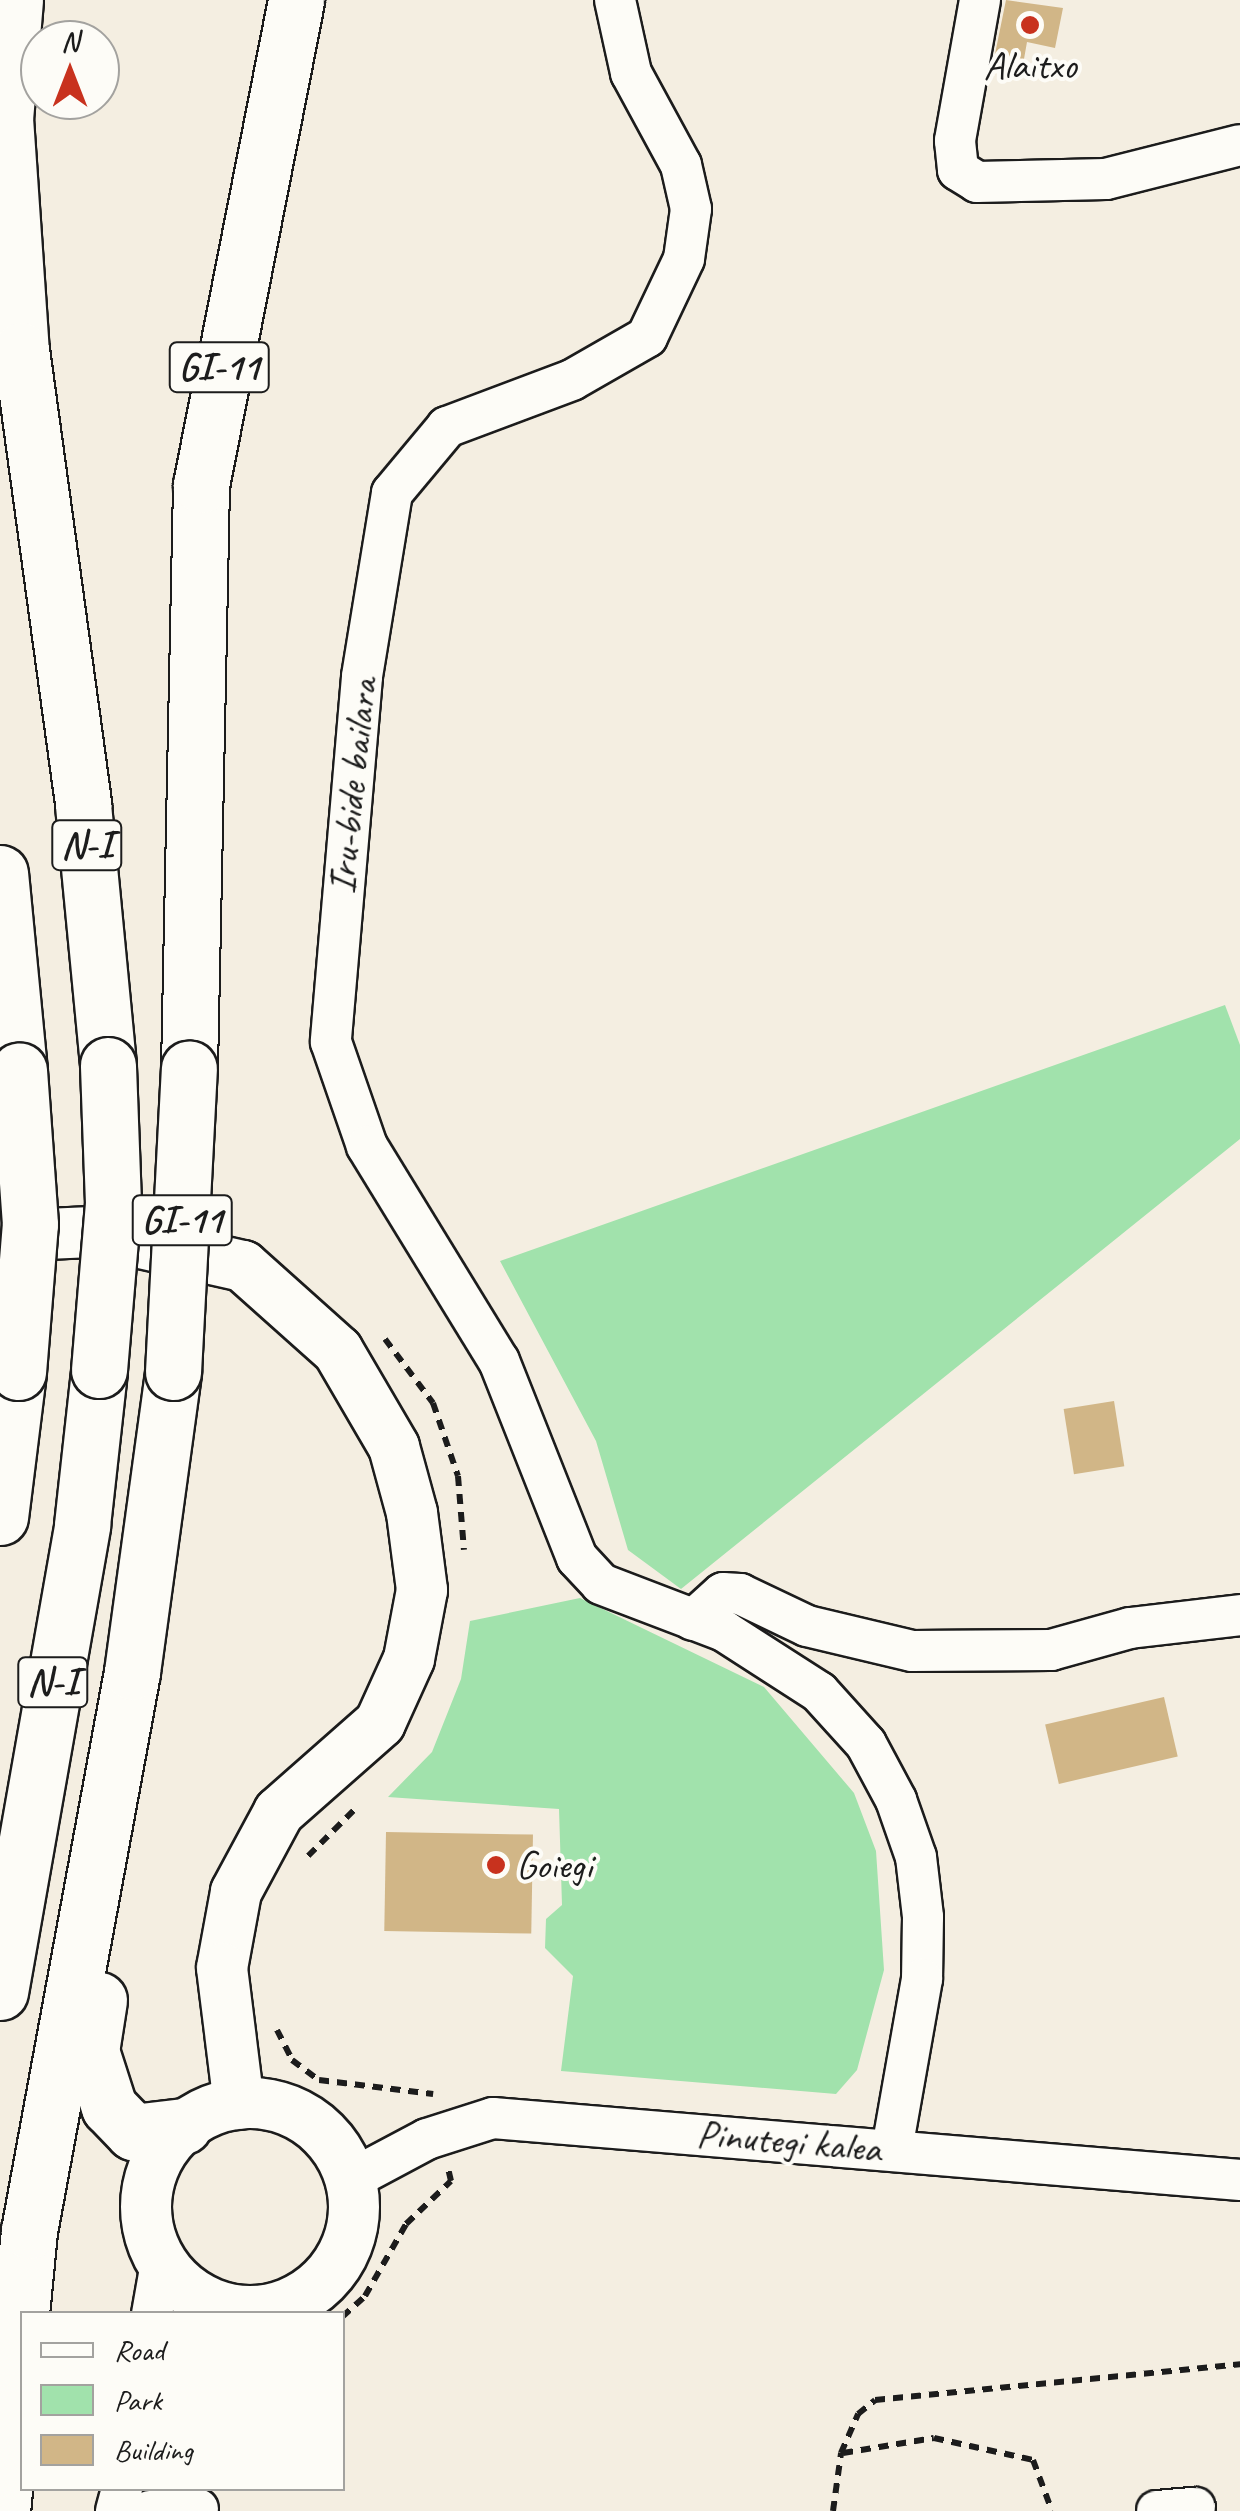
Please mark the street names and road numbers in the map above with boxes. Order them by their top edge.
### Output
road number: GI-11 [166,334,272,400]
street label: Iru-bide bailara [317,675,387,897]
road number: N-I [49,812,124,878]
road number: GI-11 [130,1187,234,1253]
road number: N-I [15,1649,90,1715]
street label: Pinutegi kalea [695,2109,883,2173]

